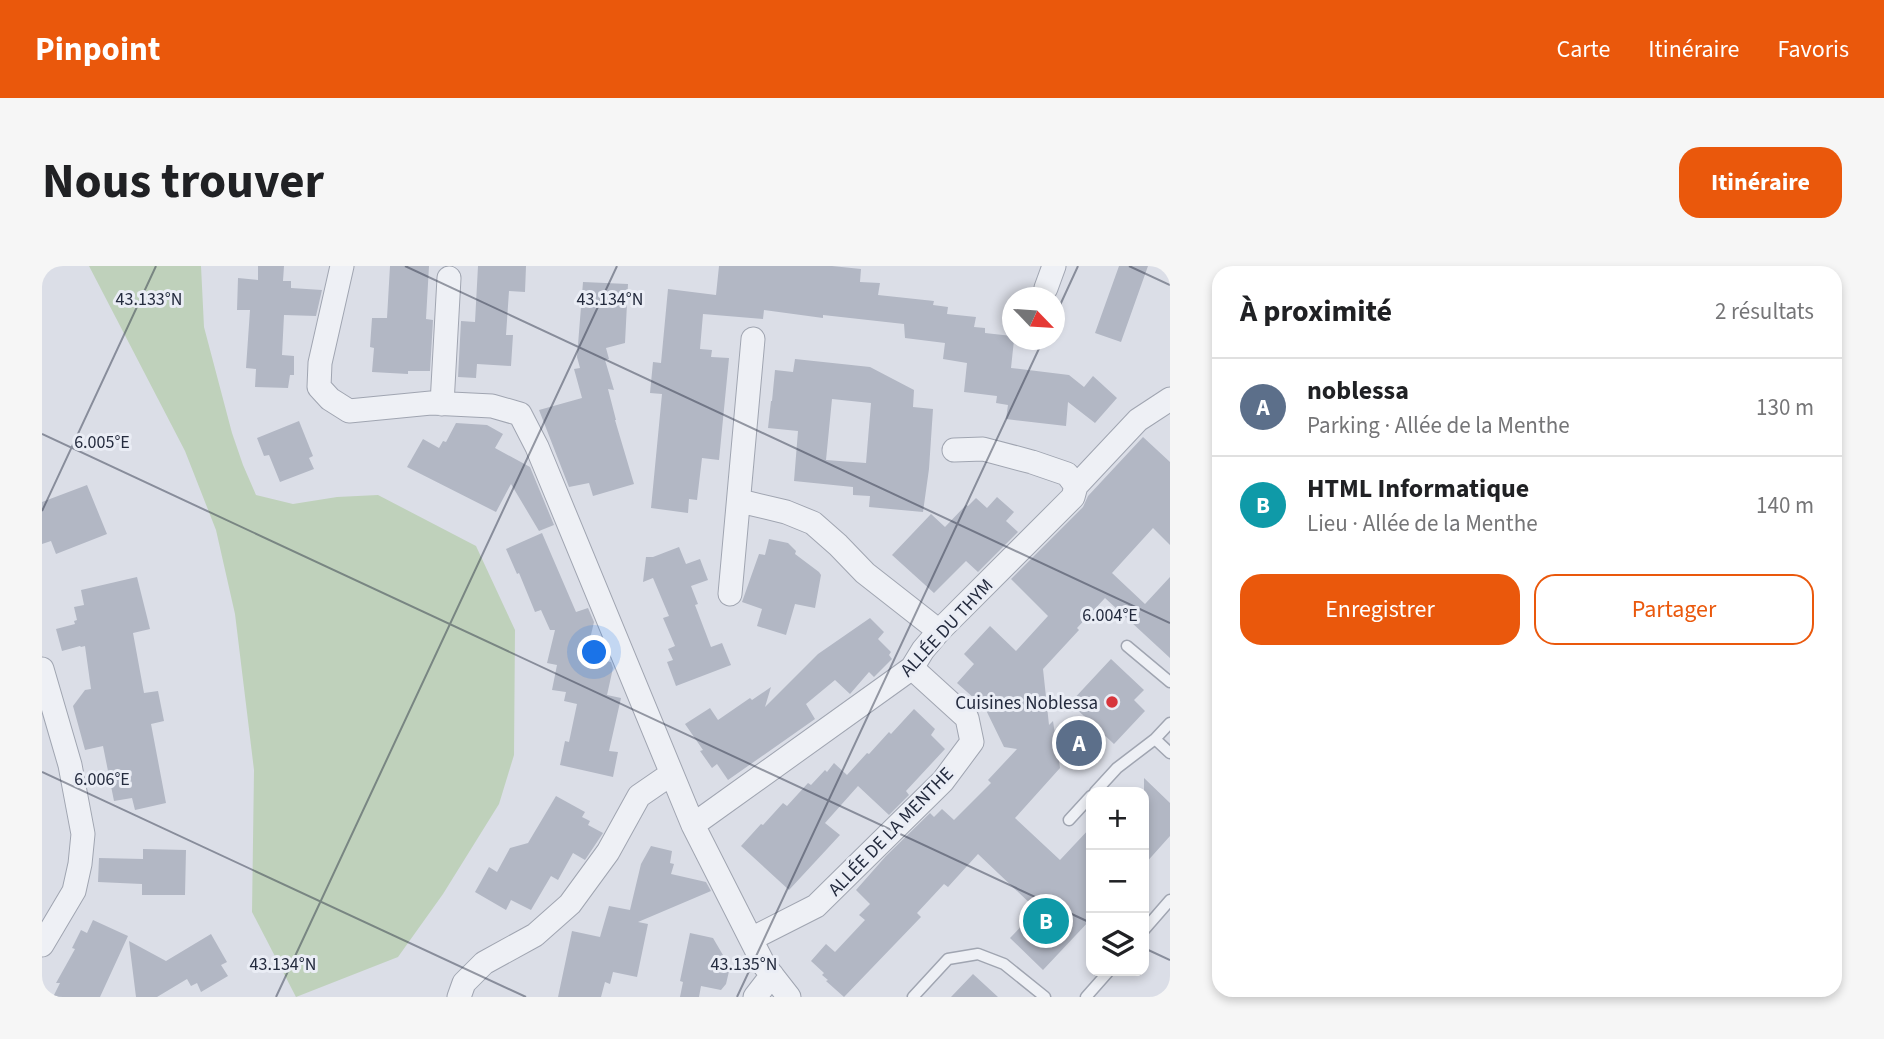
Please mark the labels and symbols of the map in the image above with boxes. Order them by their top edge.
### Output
text: 43.133°N [116,287,182,312]
text: 43.134°N [577,287,643,312]
north arrow [1002,287,1065,350]
text: 6.005°E [74,430,130,455]
street label: ALLÉE DU THYM [894,573,1000,683]
text: 6.004°E [1082,603,1138,628]
your location [577,635,611,669]
place label: Cuisines Noblessa [955,690,1098,717]
marker: Cuisines Noblessa [1104,694,1120,710]
pin: A [1056,717,1102,769]
street label: ALLÉE DE LA MENTHE [822,761,960,903]
text: 6.006°E [74,767,130,792]
pin: B [1023,895,1069,947]
text: 43.134°N [250,952,316,977]
text: 43.135°N [711,952,777,977]

